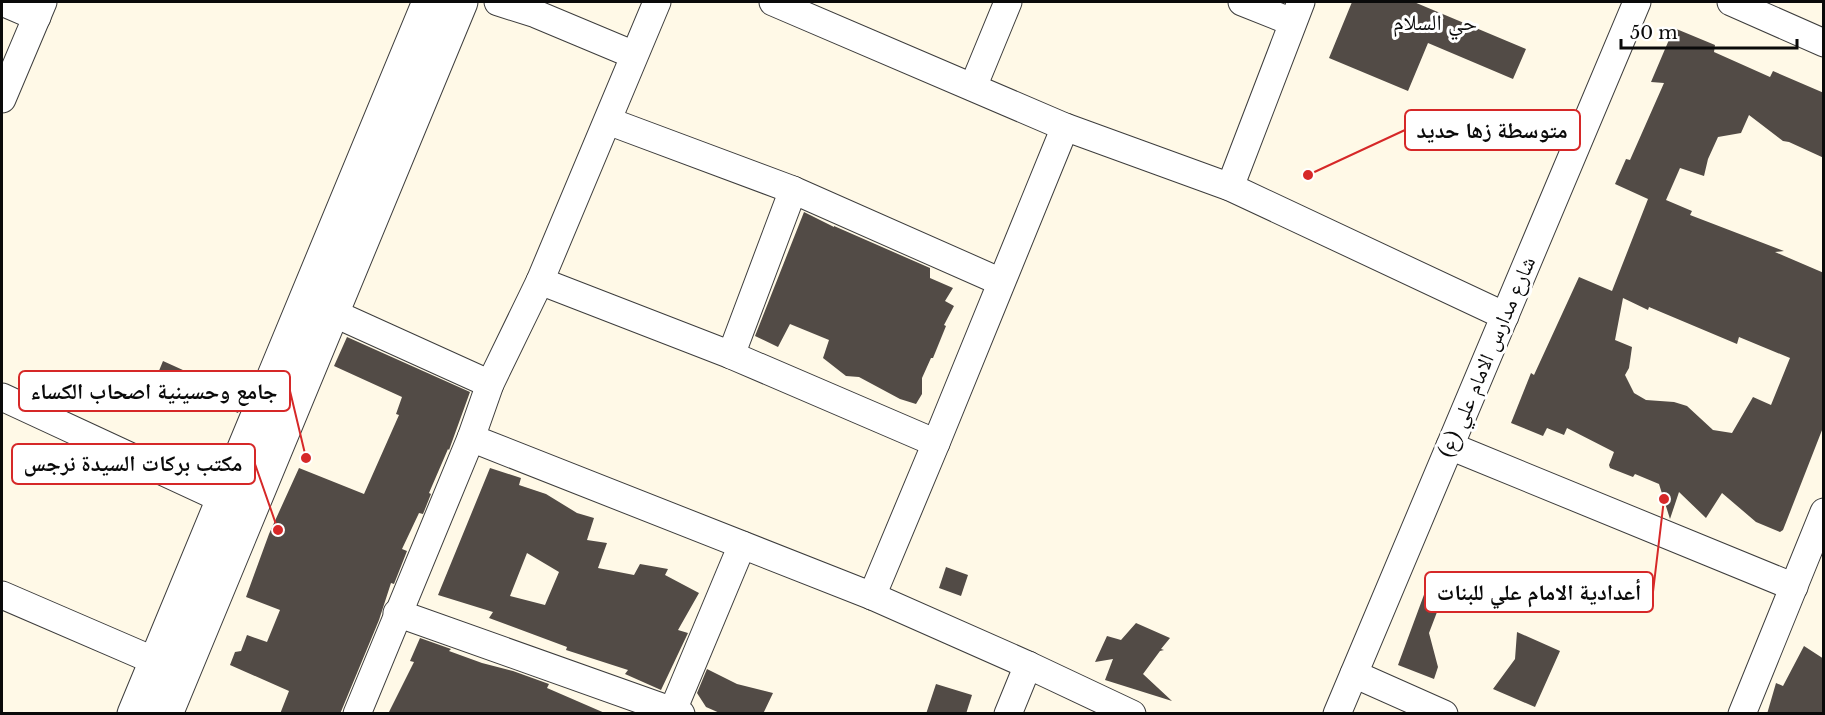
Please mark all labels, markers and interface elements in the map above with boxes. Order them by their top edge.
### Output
district label: حي السلام [1393,9,1477,40]
scale bar [1621,12,1796,50]
text: 50 m [1630,22,1678,44]
callout: متوسطة زها حديد [1405,110,1580,150]
text: متوسطة زها حديد [1416,117,1568,144]
street label: شارع مدارس الامام علي (ع) [1433,253,1544,463]
callout: جامع وحسينية اصحاب الكساء [19,371,290,411]
text: جامع وحسينية اصحاب الكساء [30,378,278,406]
callout: مكتب بركات السيدة نرجس [12,444,255,484]
text: مكتب بركات السيدة نرجس [24,450,242,477]
callout: أعدادية الامام علي للبنات [1425,572,1653,612]
text: أعدادية الامام علي للبنات [1437,578,1641,609]

